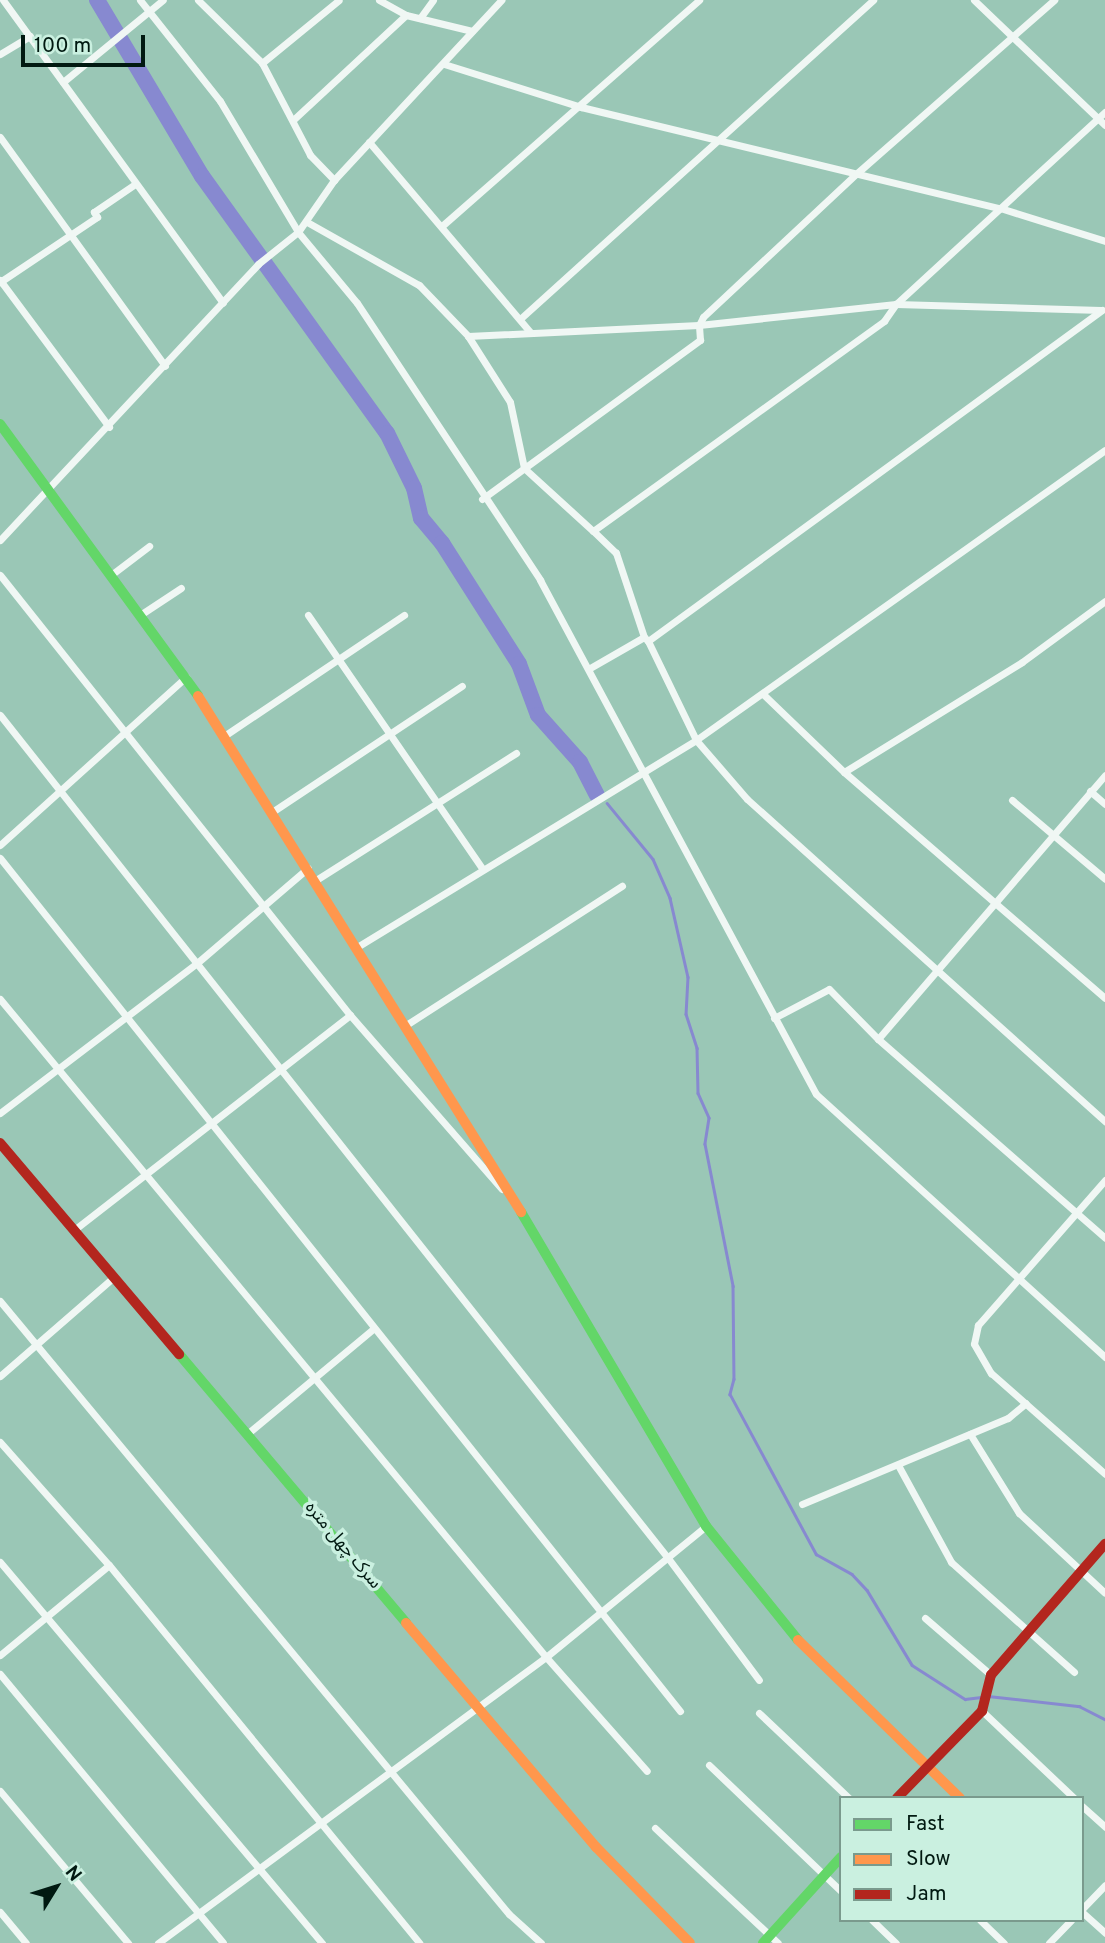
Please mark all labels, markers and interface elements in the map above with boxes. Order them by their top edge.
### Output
scale bar [24,21,149,65]
text: 100 m [34,33,91,60]
street label: سرک چهل متره [299,1498,385,1594]
legend [839,1796,1084,1922]
text: Fast [906,1811,945,1838]
text: Slow [906,1846,951,1873]
north arrow [21,1852,91,1922]
text: N [59,1861,86,1887]
text: Jam [906,1881,947,1908]

